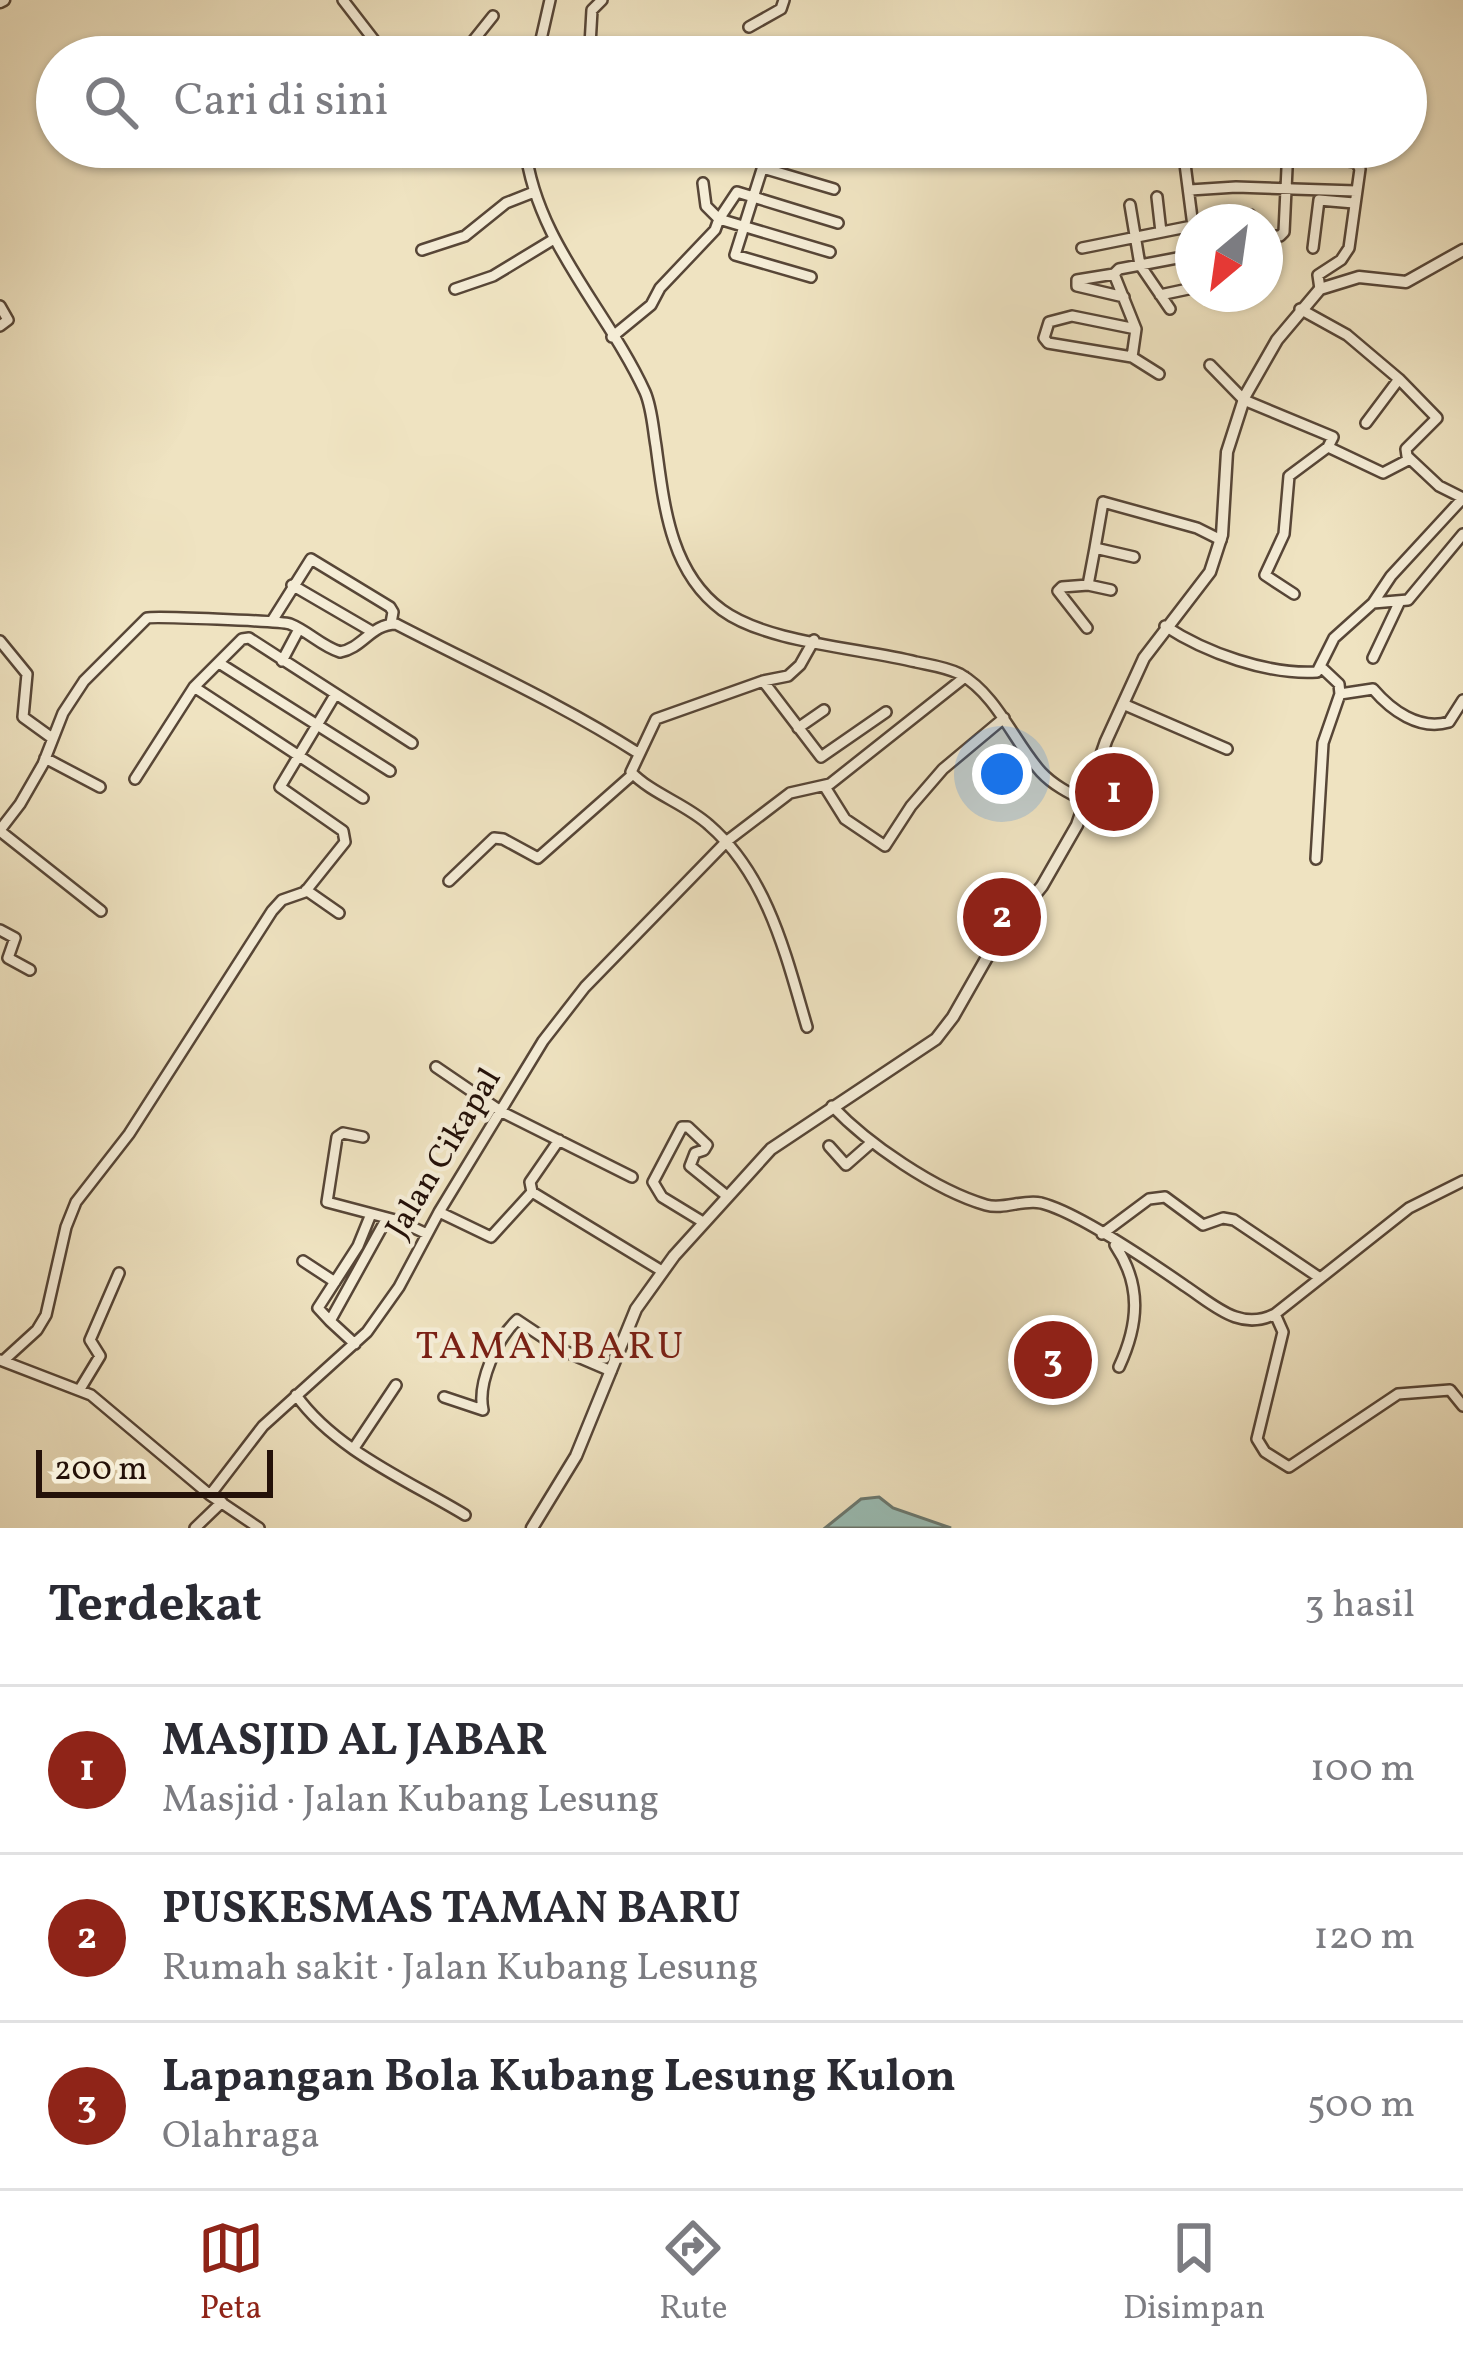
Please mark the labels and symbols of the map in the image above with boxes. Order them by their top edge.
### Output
north arrow [1175,204,1283,312]
your location [972,744,1032,804]
pin: 1 [1075,747,1153,837]
pin: 2 [963,872,1041,962]
street label: Jalan Cikapal [376,1060,514,1248]
pin: 3 [1014,1315,1092,1405]
district label: TAMANBARU [416,1321,686,1375]
scale bar [36,1444,273,1497]

